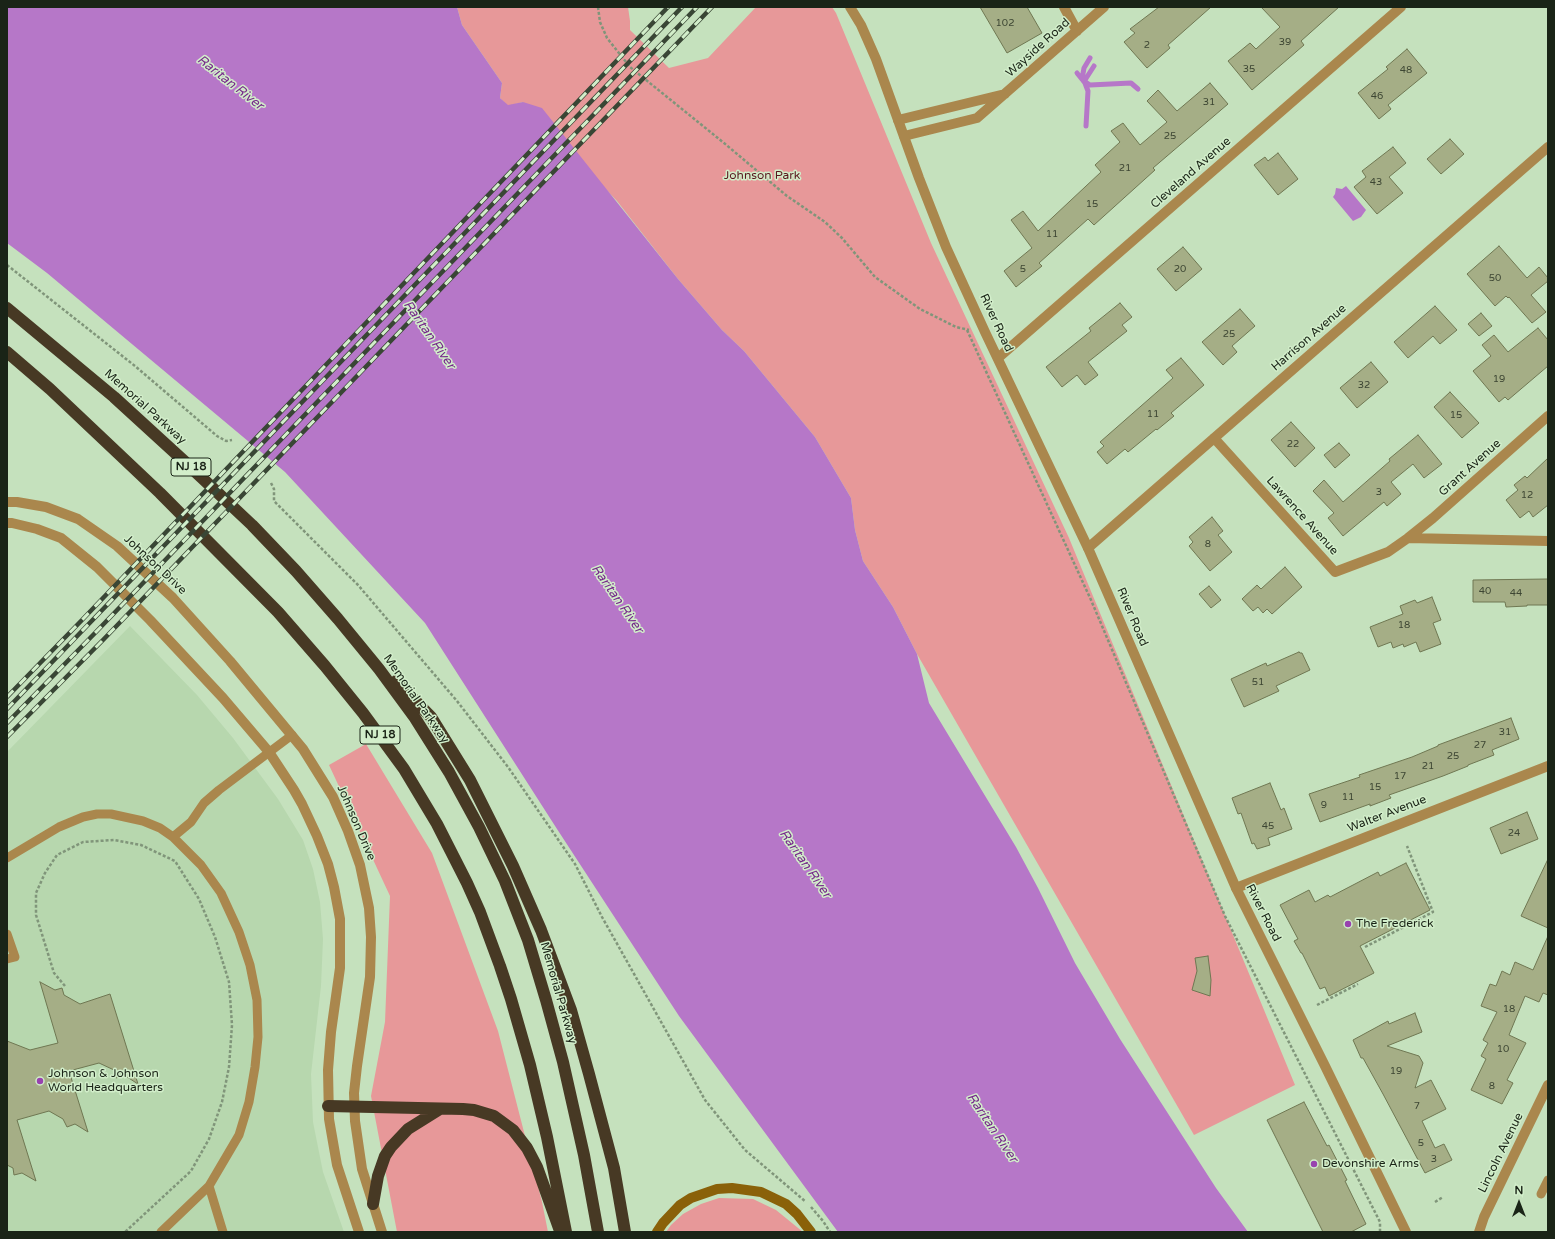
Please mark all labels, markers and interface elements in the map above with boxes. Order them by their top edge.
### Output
street label: Wayside Road [1003,16,1073,80]
house number: 102 [996,17,1014,29]
house number: 39 [1279,36,1291,48]
house number: 2 [1144,39,1150,51]
water label: Raritan River [194,52,266,114]
house number: 35 [1243,63,1255,75]
house number: 48 [1400,64,1412,76]
house number: 46 [1371,90,1383,102]
house number: 31 [1203,96,1215,108]
house number: 25 [1164,130,1176,142]
street label: Cleveland Avenue [1148,134,1234,212]
house number: 21 [1119,162,1131,174]
park label: Johnson Park [724,169,800,183]
house number: 43 [1370,176,1382,188]
house number: 15 [1086,198,1098,210]
house number: 11 [1046,228,1058,240]
house number: 5 [1020,263,1026,275]
house number: 20 [1174,263,1186,275]
house number: 50 [1489,272,1501,284]
street label: River Road [976,292,1016,354]
water label: Raritan River [400,298,458,372]
street label: Harrison Avenue [1269,302,1349,374]
house number: 25 [1223,328,1235,340]
street label: Memorial Parkway [101,366,189,448]
house number: 19 [1493,373,1505,385]
house number: 32 [1358,379,1370,391]
house number: 11 [1147,408,1159,420]
house number: 15 [1450,409,1462,421]
street label: Grant Avenue [1436,436,1504,500]
house number: 22 [1287,438,1299,450]
road number: NJ 18 [171,458,211,476]
street label: Lawrence Avenue [1263,474,1341,558]
house number: 3 [1376,486,1382,498]
house number: 12 [1521,489,1533,501]
street label: Johnson Drive [121,532,189,598]
house number: 8 [1205,538,1211,550]
water label: Raritan River [588,562,646,636]
street label: River Road [1113,585,1151,649]
house number: 40 [1479,585,1491,597]
house number: 44 [1510,587,1522,599]
house number: 18 [1398,619,1410,631]
street label: Memorial Parkway [380,652,452,746]
house number: 51 [1252,676,1264,688]
road number: NJ 18 [360,726,400,744]
house number: 31 [1499,726,1511,738]
house number: 27 [1474,739,1486,751]
house number: 25 [1447,750,1459,762]
house number: 21 [1422,760,1434,772]
house number: 17 [1394,770,1406,782]
house number: 15 [1369,781,1381,793]
street label: Johnson Drive [334,783,378,863]
house number: 11 [1342,791,1354,803]
street label: Walter Avenue [1346,792,1428,836]
house number: 9 [1321,799,1327,811]
house number: 45 [1262,820,1274,832]
water label: Raritan River [776,827,834,901]
house number: 24 [1508,827,1520,839]
street label: River Road [1242,882,1284,944]
place label: The Frederick [1356,917,1434,931]
marker: The Frederick [1343,919,1353,929]
street label: Memorial Parkway [537,940,579,1046]
house number: 18 [1503,1003,1515,1015]
house number: 10 [1497,1043,1509,1055]
house number: 19 [1390,1065,1402,1077]
place label: Johnson & Johnson World Headquarters [48,1067,163,1095]
marker: Johnson & Johnson World Headquarters [35,1076,45,1086]
house number: 8 [1489,1080,1495,1092]
water label: Raritan River [963,1090,1021,1166]
house number: 7 [1414,1100,1420,1112]
street label: Lincoln Avenue [1475,1111,1527,1195]
house number: 5 [1418,1137,1424,1149]
house number: 3 [1431,1153,1437,1165]
place label: Devonshire Arms [1322,1157,1419,1171]
marker: Devonshire Arms [1309,1159,1319,1169]
north arrow [1499,1183,1539,1223]
text: N [1515,1184,1523,1197]

